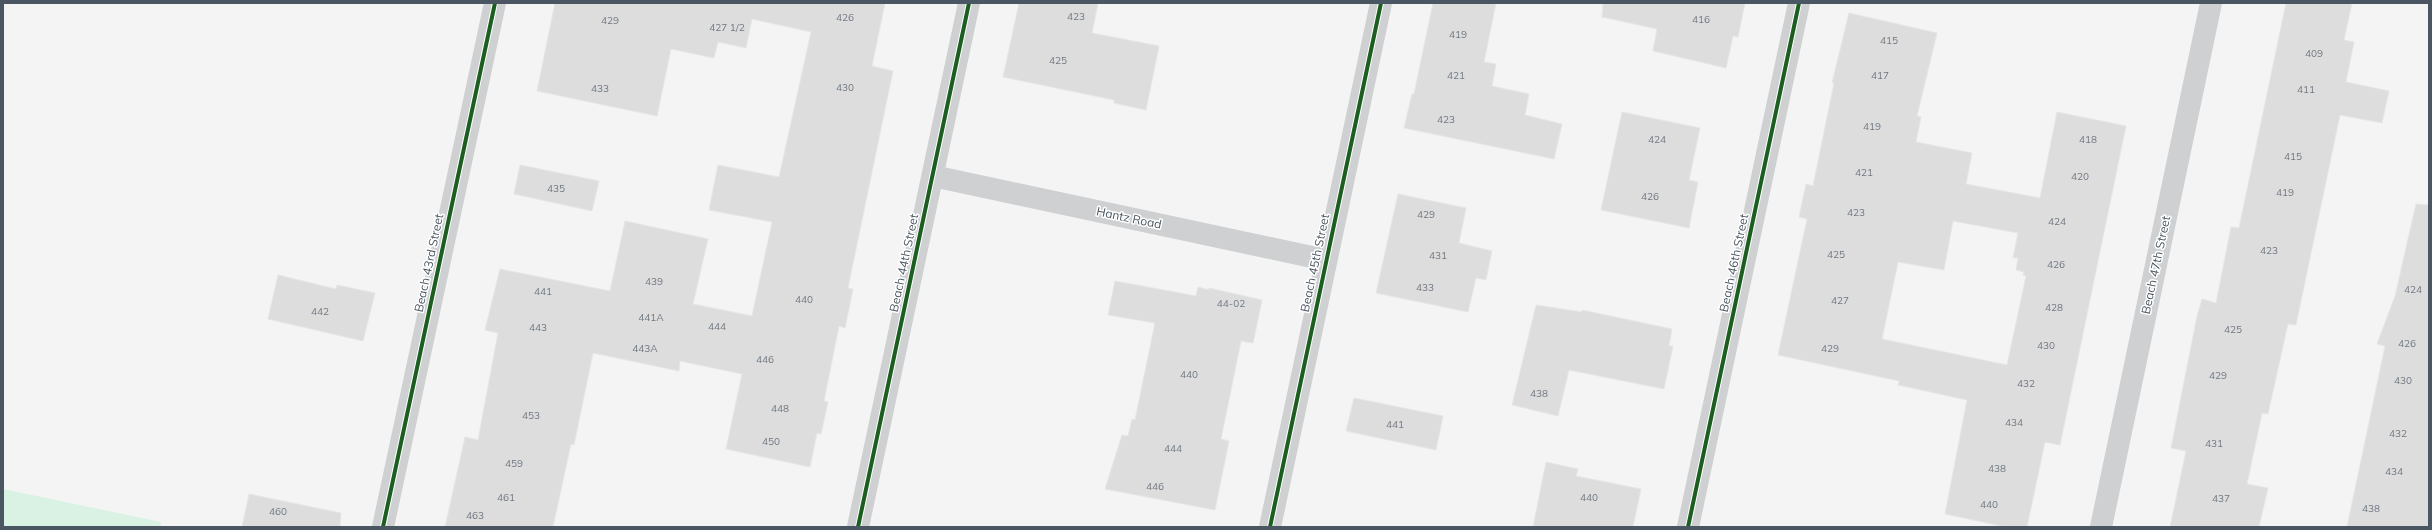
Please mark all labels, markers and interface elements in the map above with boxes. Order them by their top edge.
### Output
house number: 423 [1067,10,1085,23]
house number: 426 [836,11,854,24]
house number: 416 [1692,13,1710,26]
house number: 429 [601,14,619,27]
house number: 427 1/2 [709,21,745,34]
house number: 419 [1449,28,1467,41]
house number: 415 [1880,34,1898,47]
house number: 409 [2305,47,2323,60]
house number: 425 [1049,54,1067,67]
house number: 421 [1447,69,1465,82]
house number: 417 [1871,69,1889,82]
house number: 430 [836,81,854,94]
house number: 433 [591,82,609,95]
house number: 411 [2297,83,2315,96]
house number: 423 [1437,113,1455,126]
house number: 419 [1863,120,1881,133]
house number: 424 [1648,133,1666,146]
house number: 418 [2079,133,2097,146]
house number: 415 [2284,150,2302,163]
house number: 421 [1855,166,1873,179]
house number: 420 [2071,170,2089,183]
house number: 435 [547,182,565,195]
house number: 419 [2276,186,2294,199]
house number: 426 [1641,190,1659,203]
street label: Hantz Road [1095,203,1163,232]
house number: 423 [1847,206,1865,219]
house number: 429 [1417,208,1435,221]
street label: Beach 43rd Street [411,212,446,313]
street label: Beach 44th Street [886,212,921,313]
street label: Beach 45th Street [1297,212,1332,313]
street label: Beach 46th Street [1716,212,1751,313]
street label: Beach 47th Street [2138,214,2173,315]
house number: 424 [2048,215,2066,228]
house number: 423 [2260,244,2278,257]
house number: 425 [1827,248,1845,261]
house number: 431 [1429,249,1447,262]
house number: 426 [2047,258,2065,271]
house number: 439 [645,275,663,288]
house number: 433 [1416,281,1434,294]
house number: 424 [2404,283,2422,296]
house number: 441 [534,285,552,298]
house number: 440 [795,293,813,306]
house number: 427 [1831,294,1849,307]
house number: 44-02 [1217,297,1245,310]
house number: 428 [2045,301,2063,314]
house number: 442 [311,305,329,318]
house number: 441A [638,311,664,324]
house number: 444 [708,320,726,333]
house number: 443 [529,321,547,334]
house number: 425 [2224,323,2242,336]
house number: 426 [2398,337,2416,350]
house number: 430 [2037,339,2055,352]
house number: 443A [632,342,658,355]
house number: 429 [1821,342,1839,355]
house number: 446 [756,353,774,366]
house number: 440 [1180,368,1198,381]
house number: 429 [2209,369,2227,382]
house number: 430 [2394,374,2412,387]
house number: 432 [2017,377,2035,390]
house number: 438 [1530,387,1548,400]
house number: 448 [771,402,789,415]
house number: 453 [522,409,540,422]
house number: 434 [2005,416,2023,429]
house number: 441 [1386,418,1404,431]
house number: 432 [2389,427,2407,440]
house number: 450 [762,435,780,448]
house number: 431 [2205,437,2223,450]
house number: 444 [1164,442,1182,455]
house number: 459 [505,457,523,470]
house number: 438 [1988,462,2006,475]
house number: 434 [2385,465,2403,478]
house number: 446 [1146,480,1164,493]
house number: 461 [497,491,515,504]
house number: 440 [1580,491,1598,504]
house number: 437 [2212,492,2230,505]
house number: 440 [1980,498,1998,511]
house number: 438 [2362,502,2380,515]
house number: 460 [269,505,287,518]
house number: 463 [466,509,484,522]

